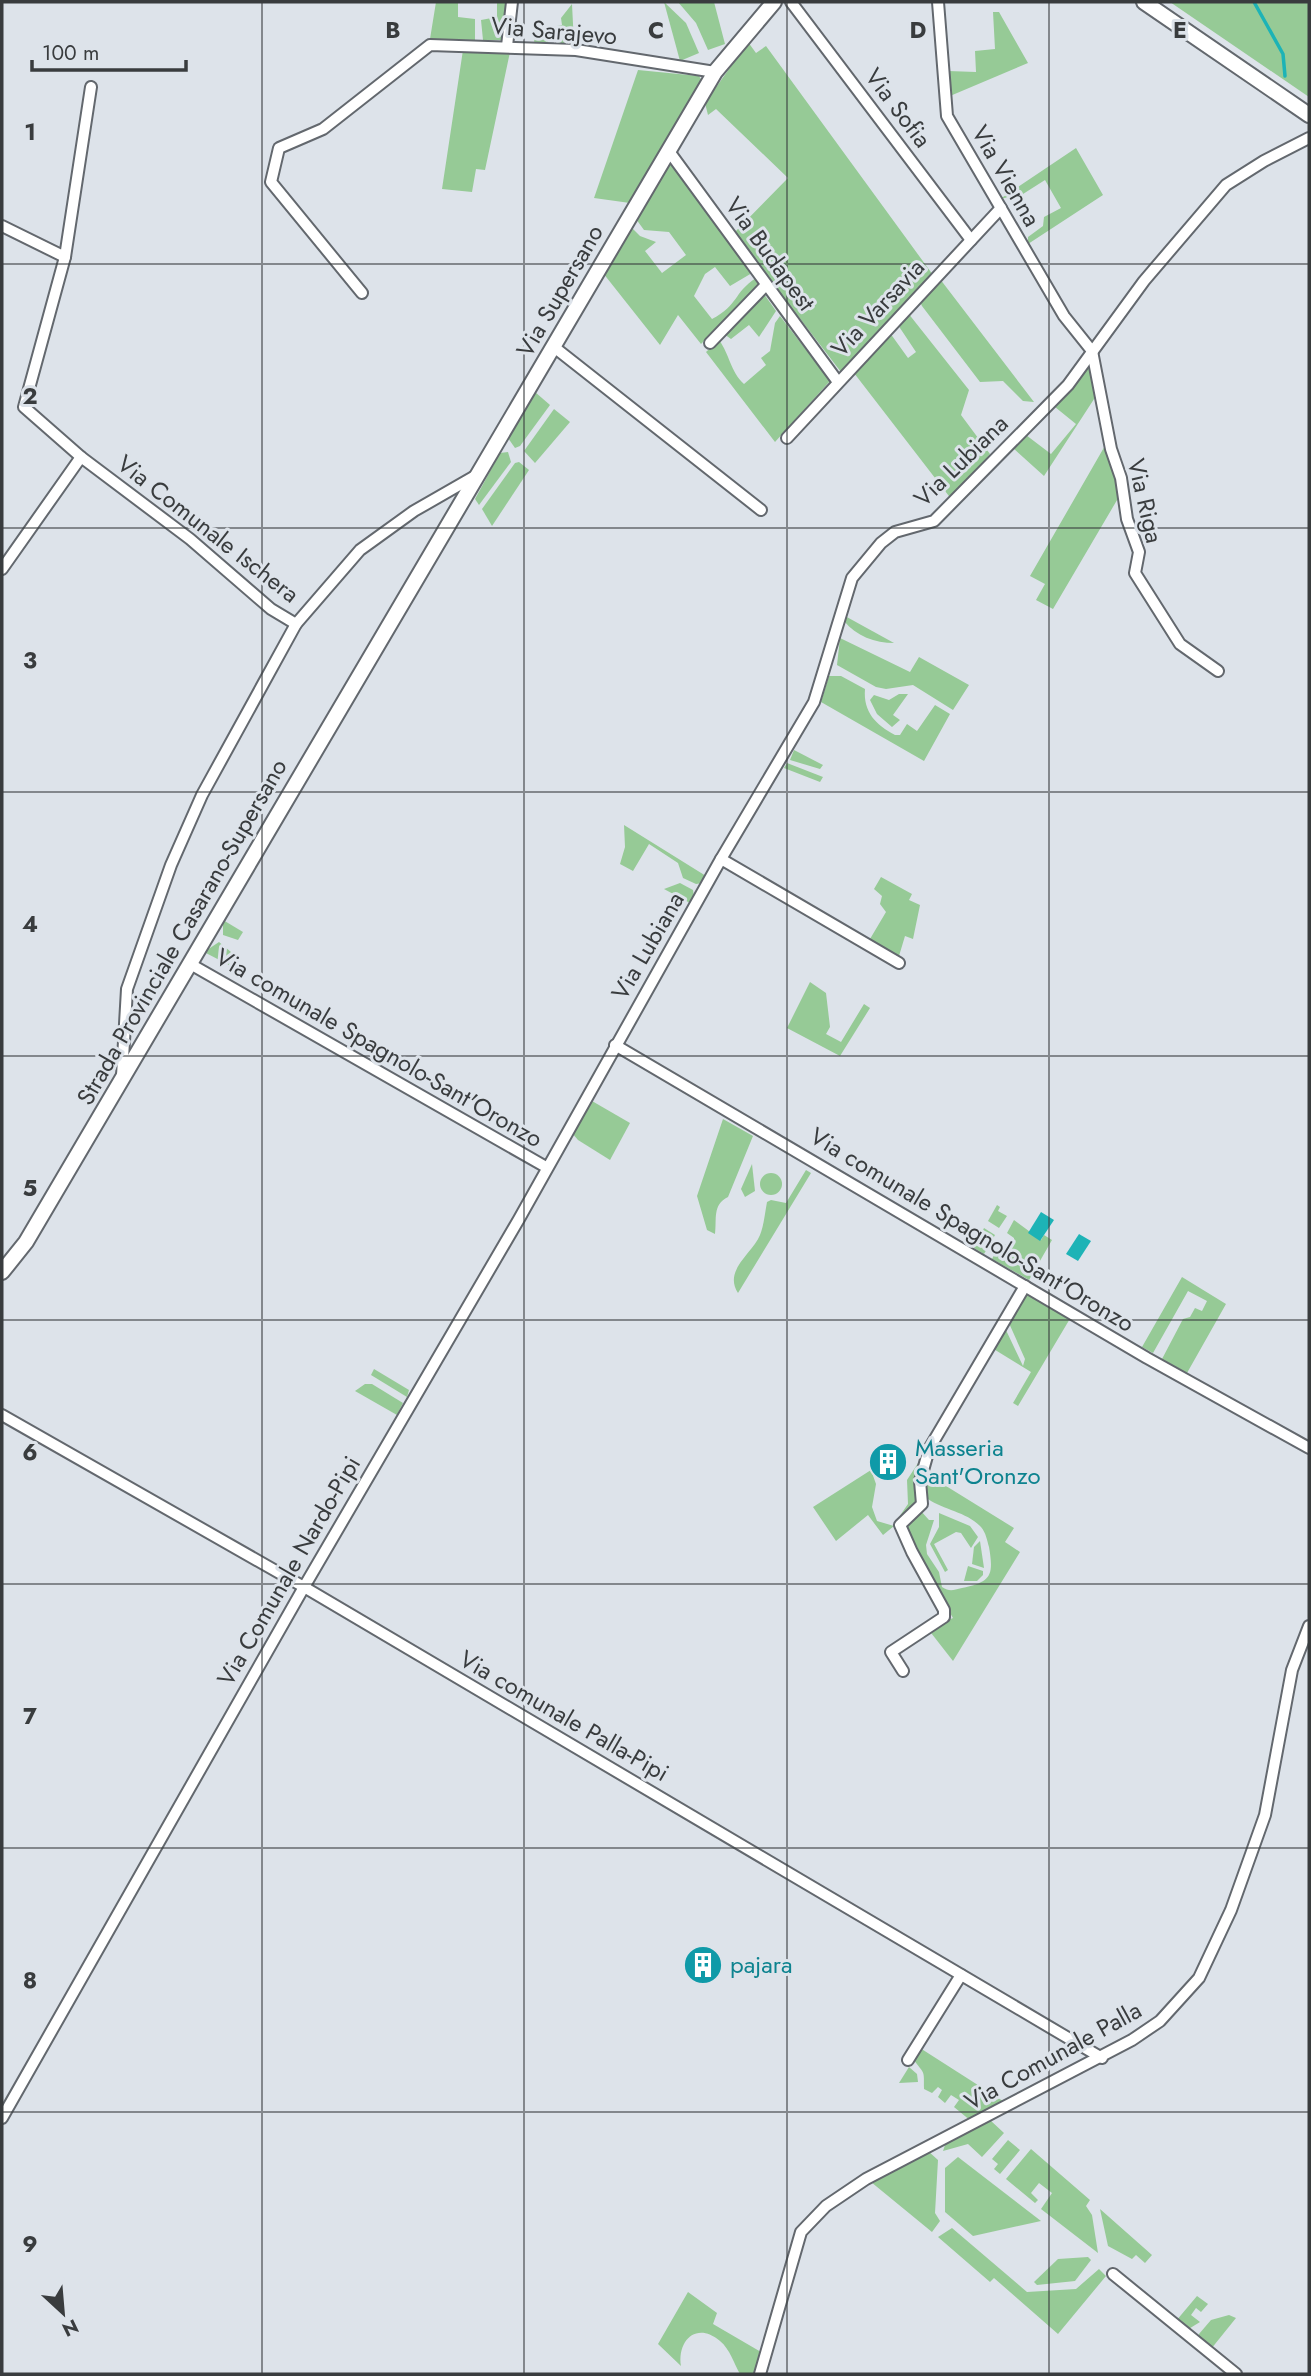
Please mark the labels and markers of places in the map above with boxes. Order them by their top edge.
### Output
place label: Masseria Sant'Oronzo [915,1430,1041,1493]
building icon: Masseria Sant'Oronzo [867,1441,909,1483]
building icon: pajara [682,1944,724,1986]
place label: pajara [730,1947,793,1982]

